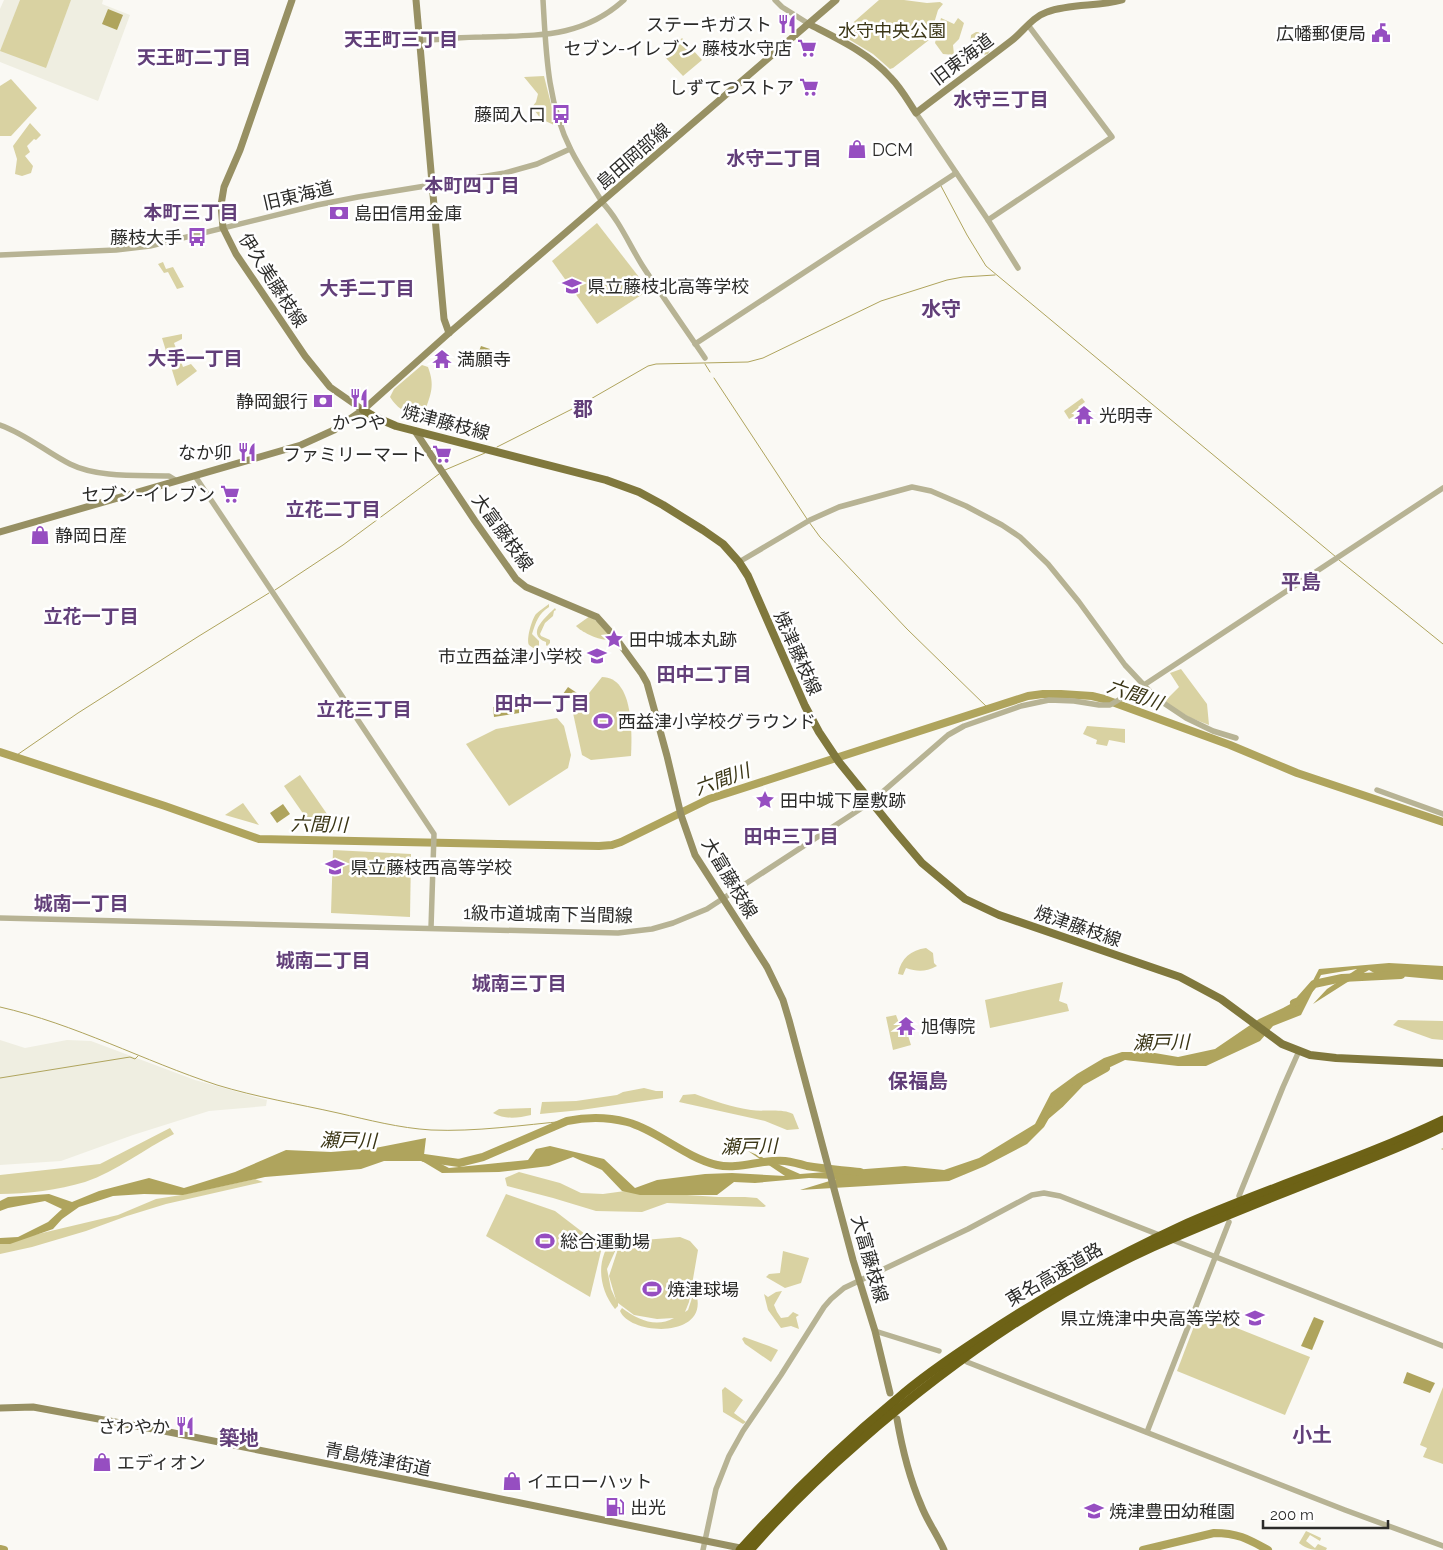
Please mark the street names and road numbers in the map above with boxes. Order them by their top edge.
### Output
street label: 旧東海道 [927,29,997,89]
street label: 島田岡部線 [592,119,674,193]
street label: 旧東海道 [261,177,335,213]
street label: 伊久美藤枝線 [235,229,311,331]
street label: 焼津藤枝線 [400,400,492,444]
street label: 大富藤枝線 [468,489,538,575]
street label: 焼津藤枝線 [770,608,826,698]
street label: 大富藤枝線 [698,834,762,922]
street label: 焼津藤枝線 [1032,901,1124,951]
street label: 1級市道城南下当間線 [463,902,633,926]
street label: 大富藤枝線 [848,1213,892,1305]
street label: 東名高速道路 [1002,1238,1106,1310]
street label: 青島焼津街道 [323,1438,433,1480]

